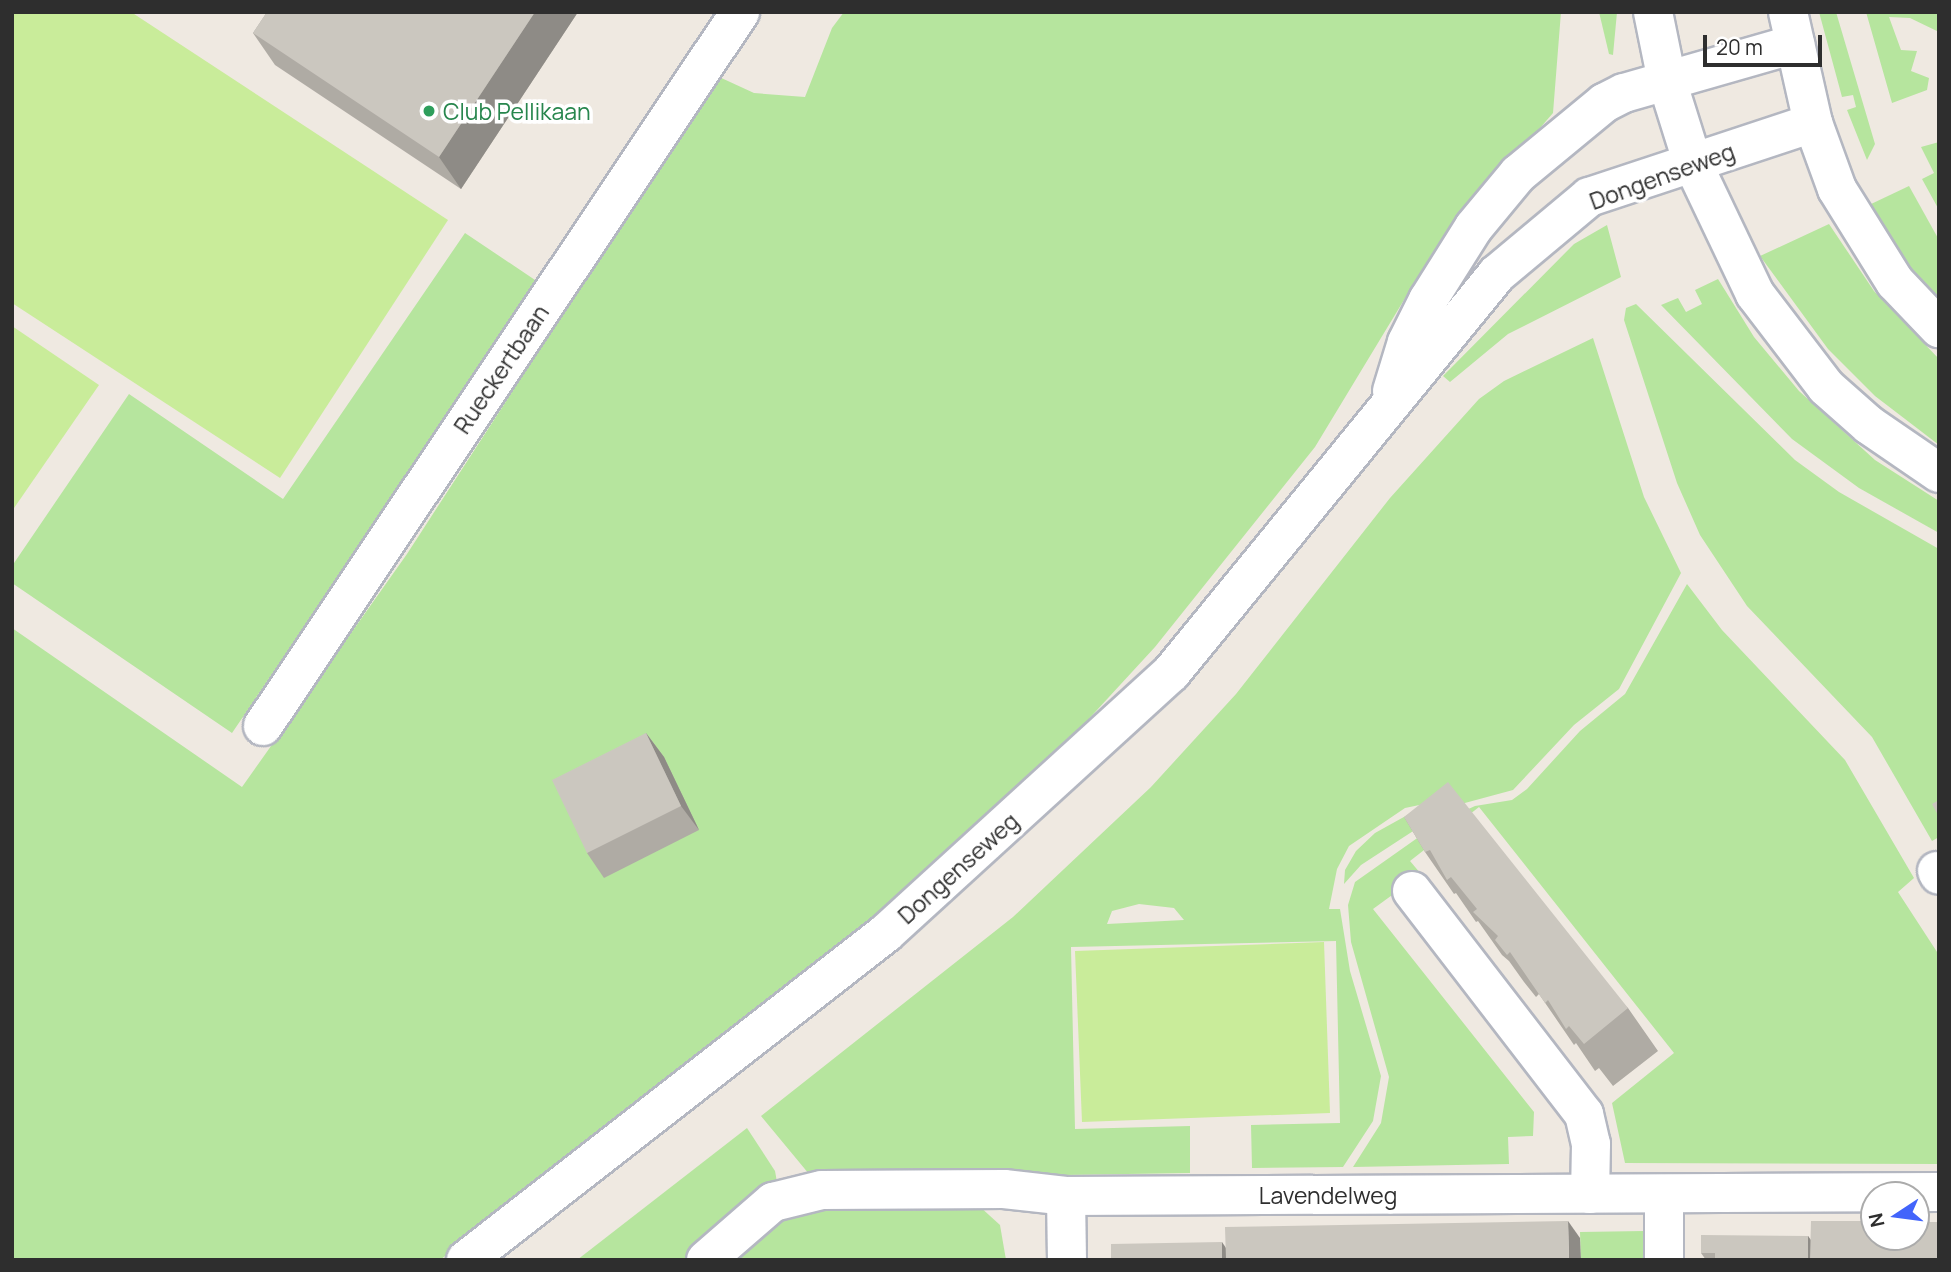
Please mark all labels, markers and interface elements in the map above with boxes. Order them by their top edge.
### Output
scale bar [1706,21,1825,65]
text: 20 m [1716,33,1763,61]
place label: Club Pellikaan [443,97,591,125]
marker: Club Pellikaan [421,103,437,119]
street label: Dongenseweg [1586,137,1738,215]
street label: Rueckertbaan [448,299,554,439]
street label: Dongenseweg [892,807,1024,929]
street label: Lavendelweg [1259,1181,1397,1209]
north arrow [1860,1181,1930,1251]
text: N [1862,1211,1891,1230]

